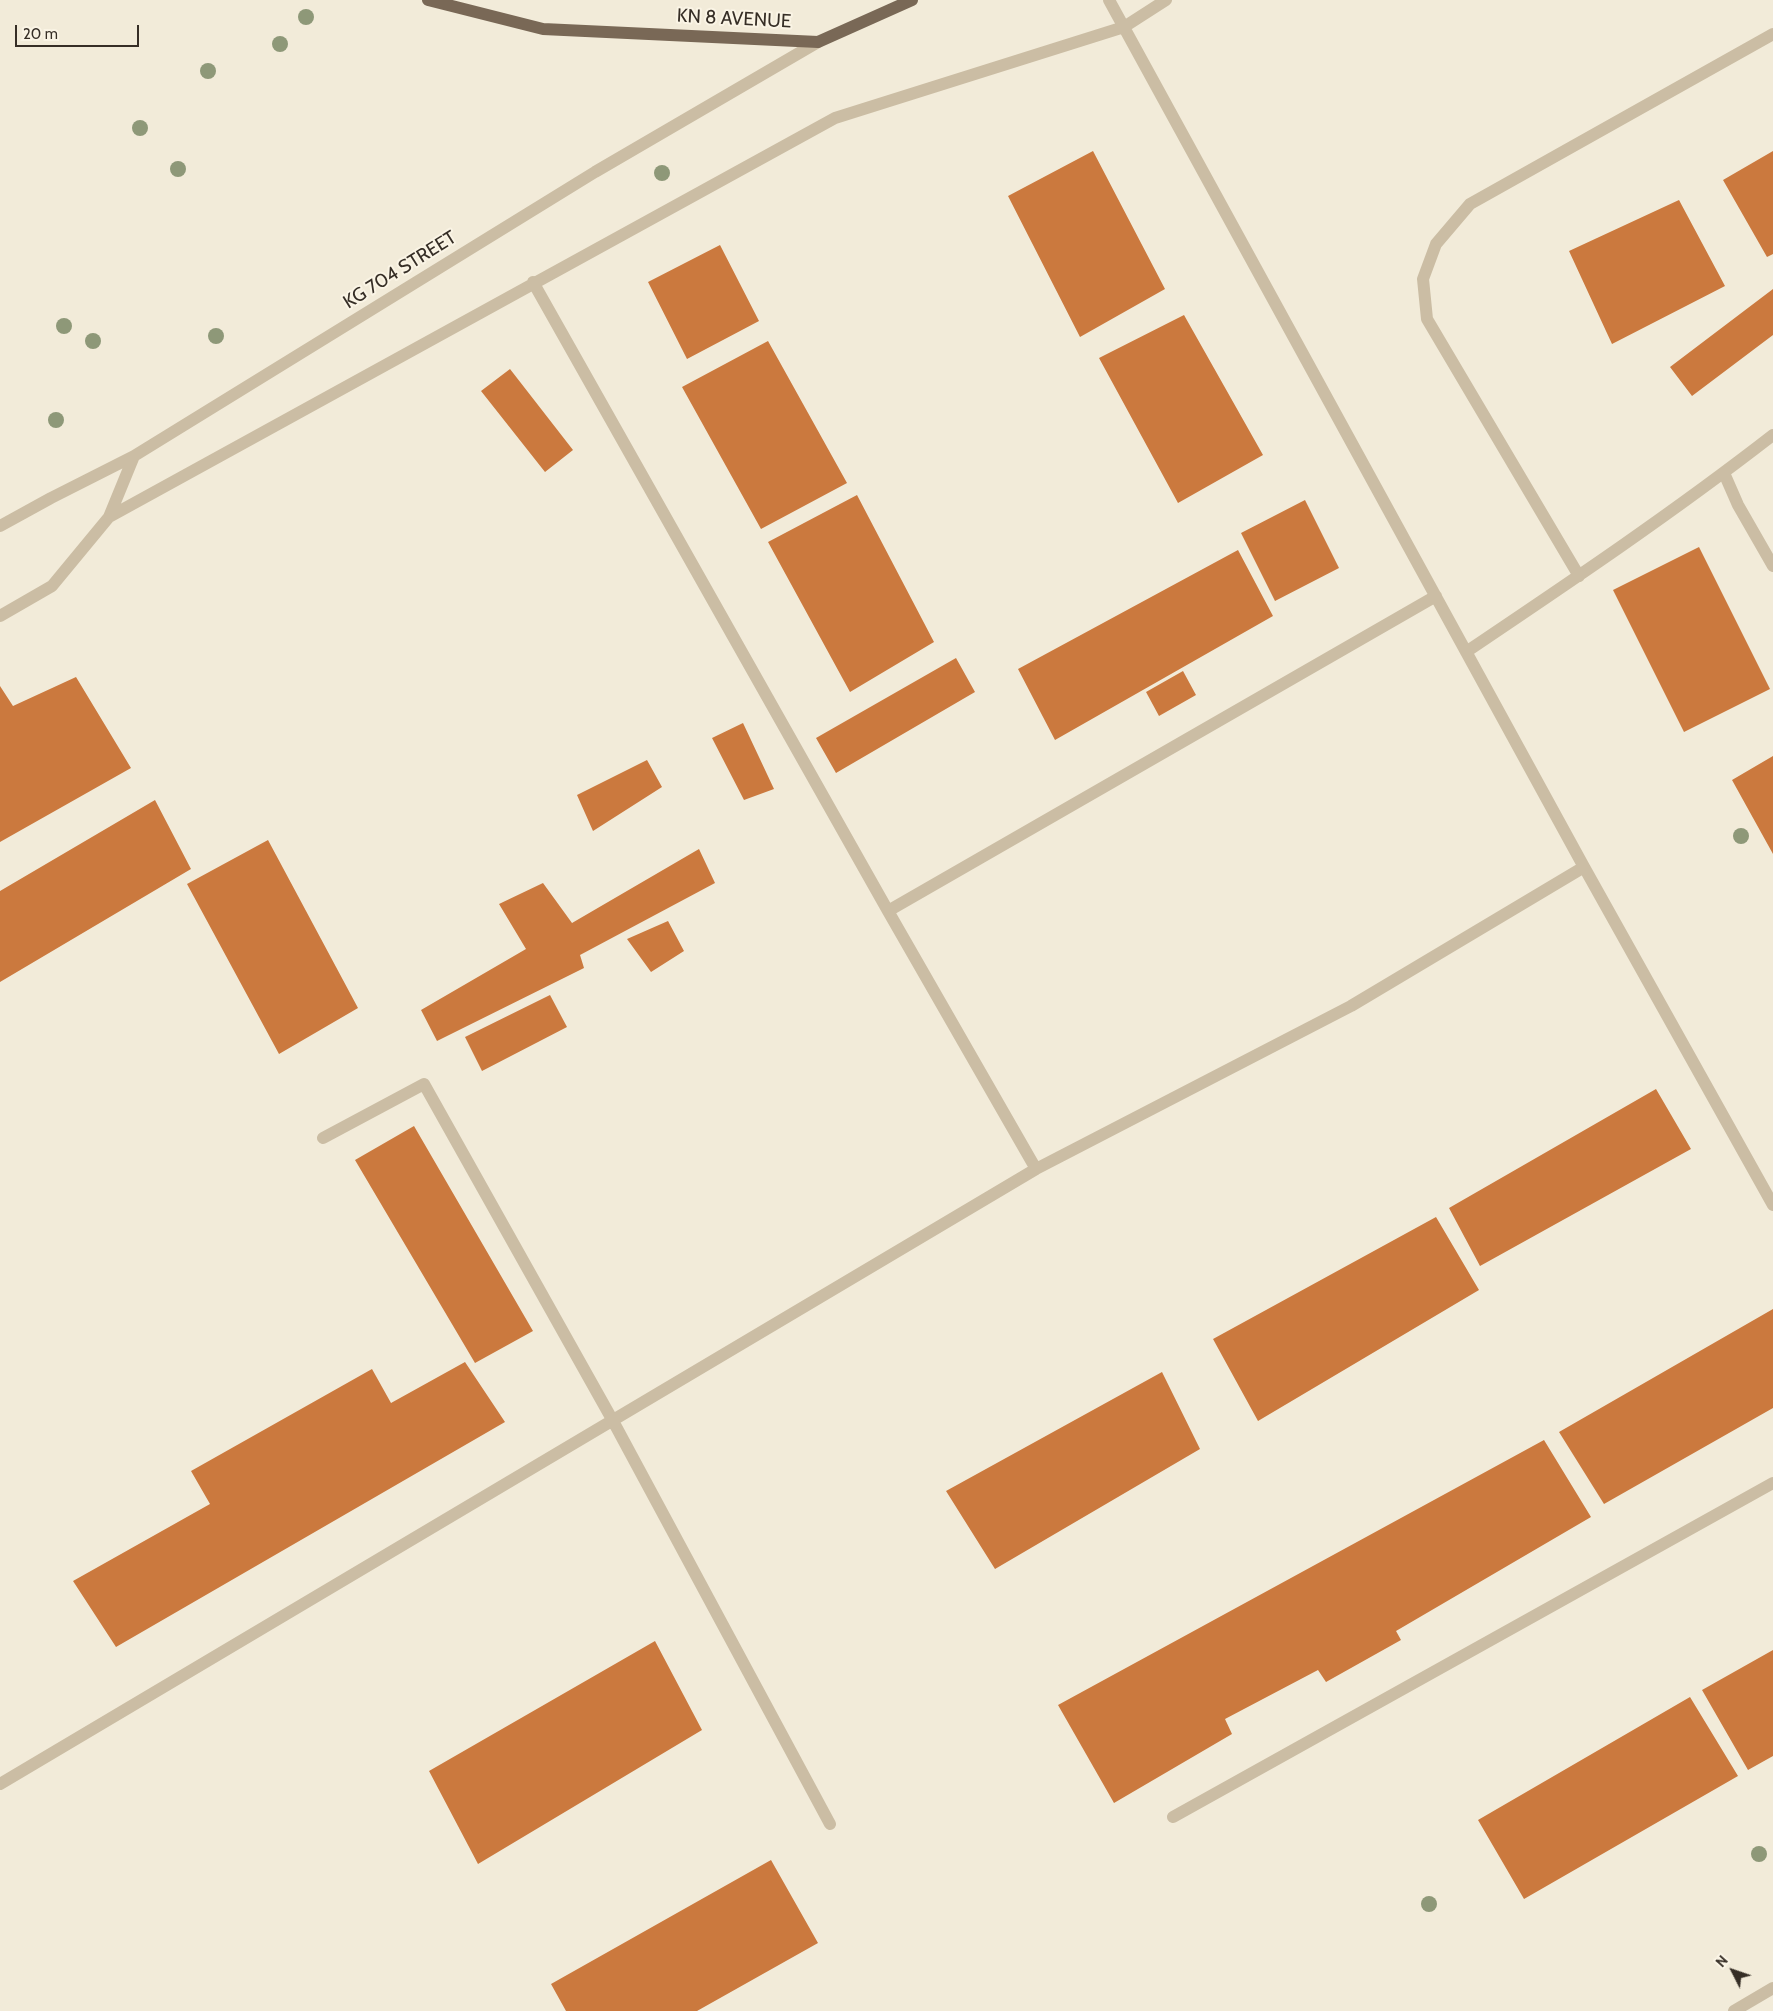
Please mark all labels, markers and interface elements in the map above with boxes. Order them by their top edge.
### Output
street label: KN 8 AVENUE [676,5,792,33]
scale bar [18,15,141,47]
text: 20 m [23,25,58,43]
street label: KG 704 STREET [339,226,461,314]
north arrow [1708,1946,1758,1996]
text: N [1712,1952,1732,1971]

